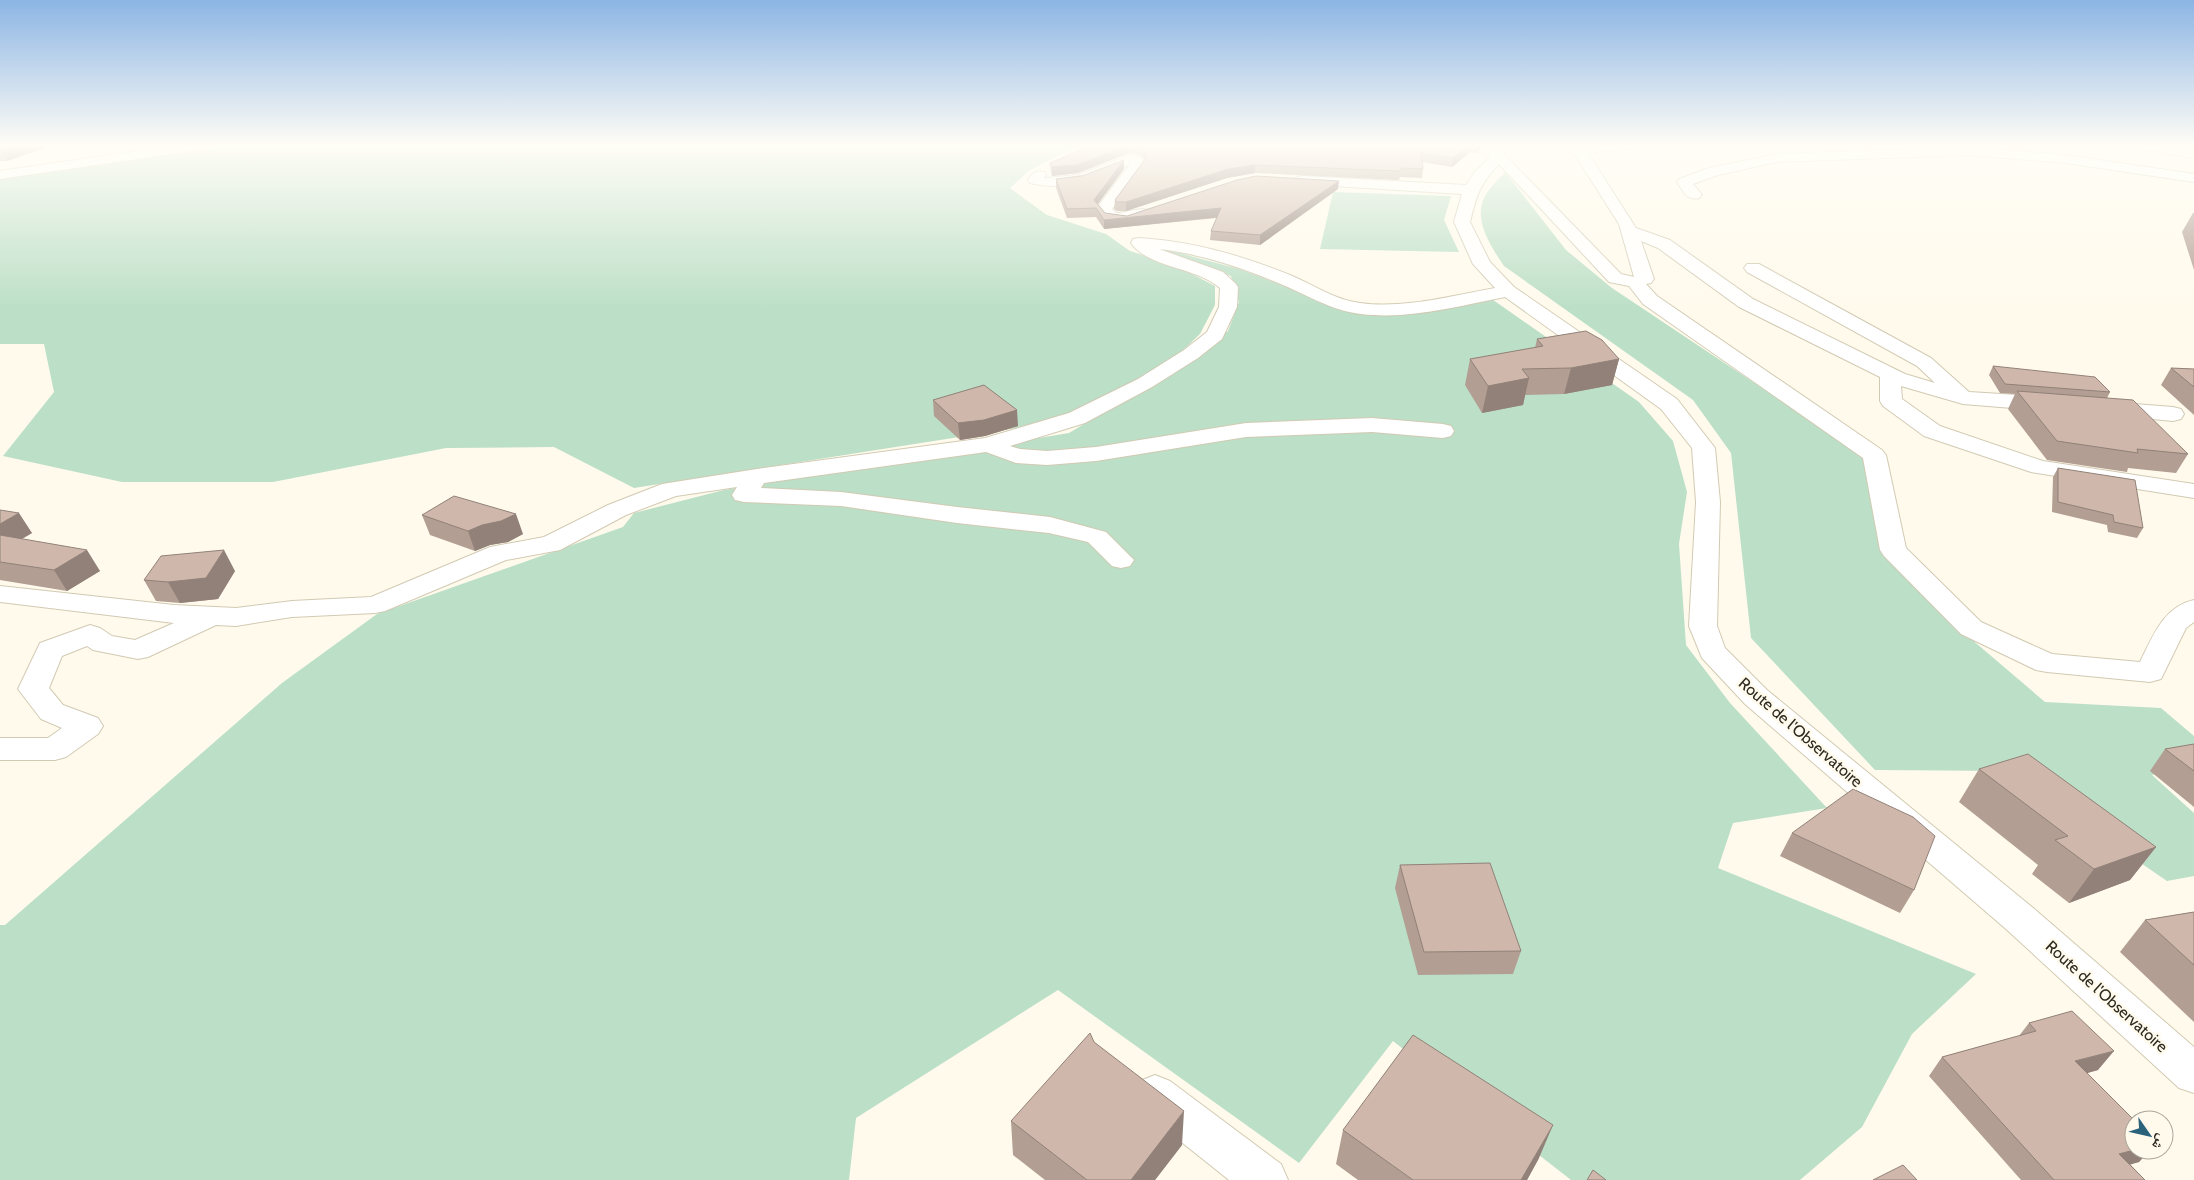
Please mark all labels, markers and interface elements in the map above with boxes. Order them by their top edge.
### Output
street label: Route de l'Observatoire [1735,674,1866,791]
street label: Route de l'Observatoire [2042,937,2172,1056]
north arrow [2124,1110,2174,1160]
text: ش [2148,1131,2171,1154]

